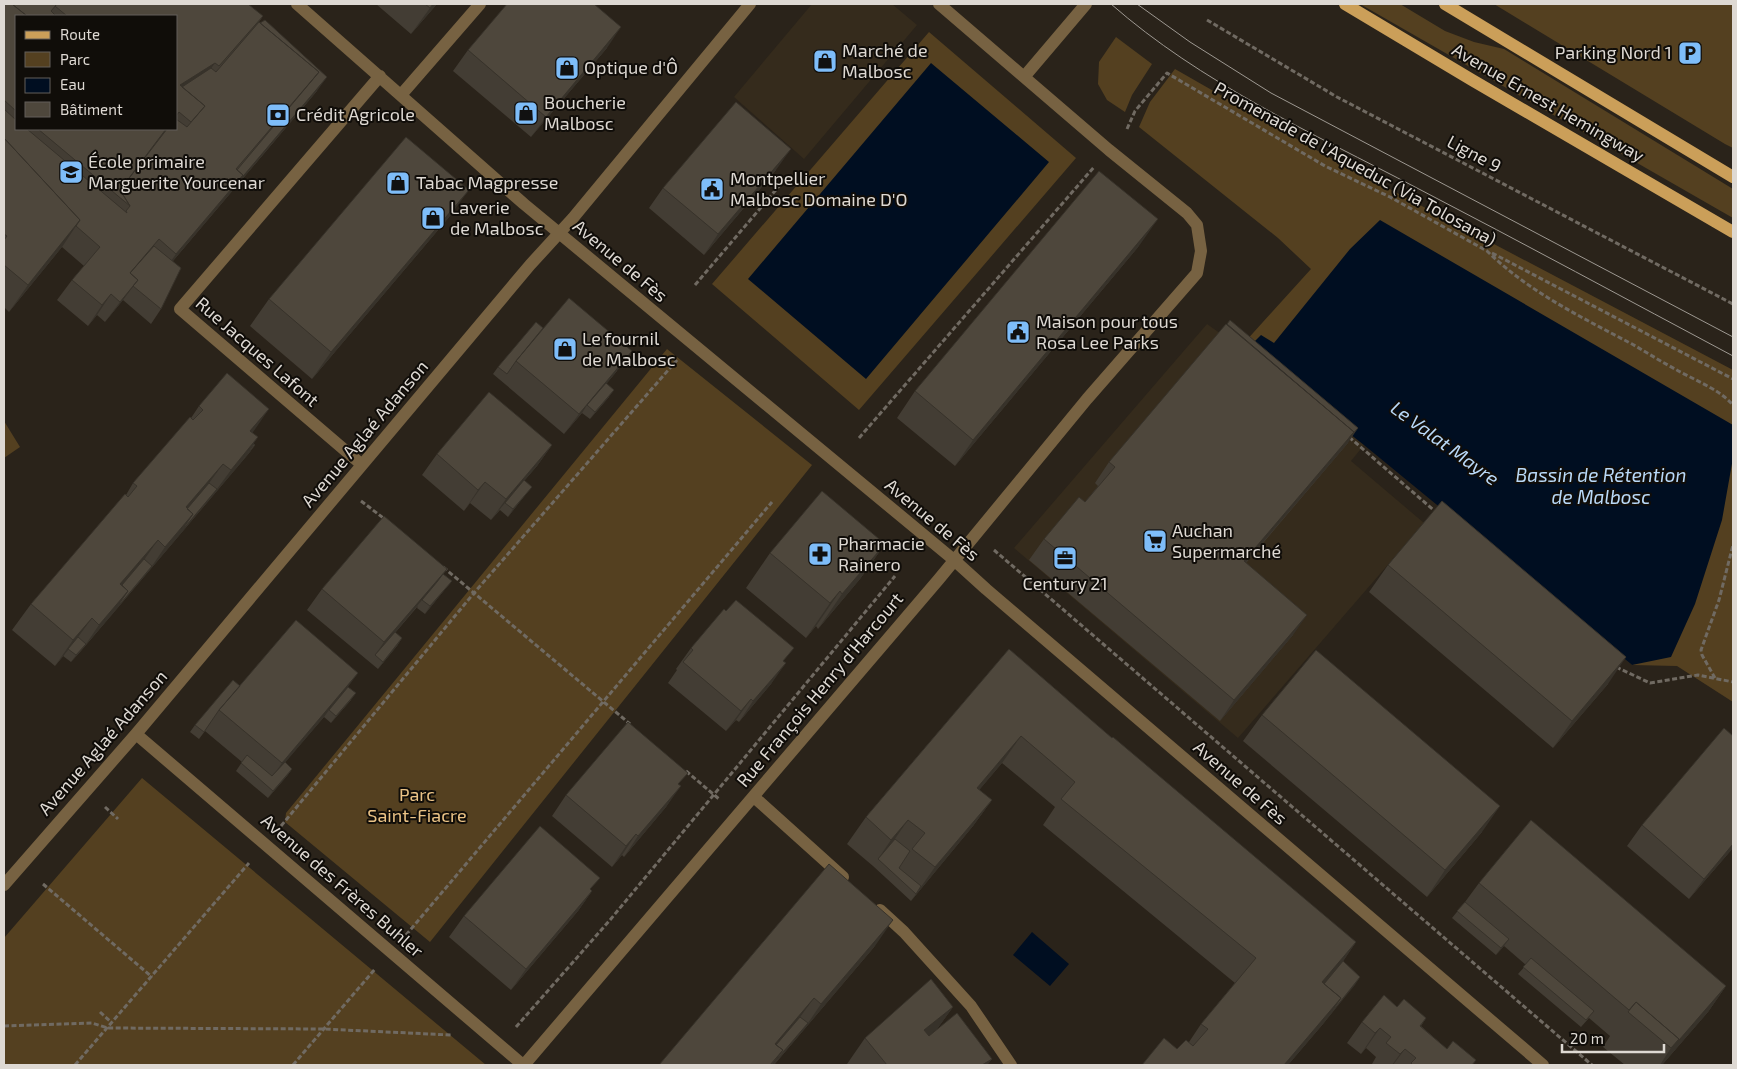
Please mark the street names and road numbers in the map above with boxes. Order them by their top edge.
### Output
street label: Avenue Ernest Hemingway [1448,38,1649,166]
street label: Promenade de l'Aqueduc (Via Tolosana) [1211,76,1500,250]
street label: Ligne 9 [1444,130,1505,176]
street label: Avenue de Fès [569,214,672,306]
street label: Rue Jacques Lafont [192,292,324,411]
street label: Avenue Aglaé Adanson [296,355,432,511]
street label: Avenue de Fès [881,473,984,565]
street label: Rue François Henry d'Harcourt [731,587,908,792]
street label: Avenue Aglaé Adanson [33,665,171,819]
street label: Avenue de Fès [1189,736,1292,829]
street label: Avenue des Frères Buhler [257,809,428,962]

